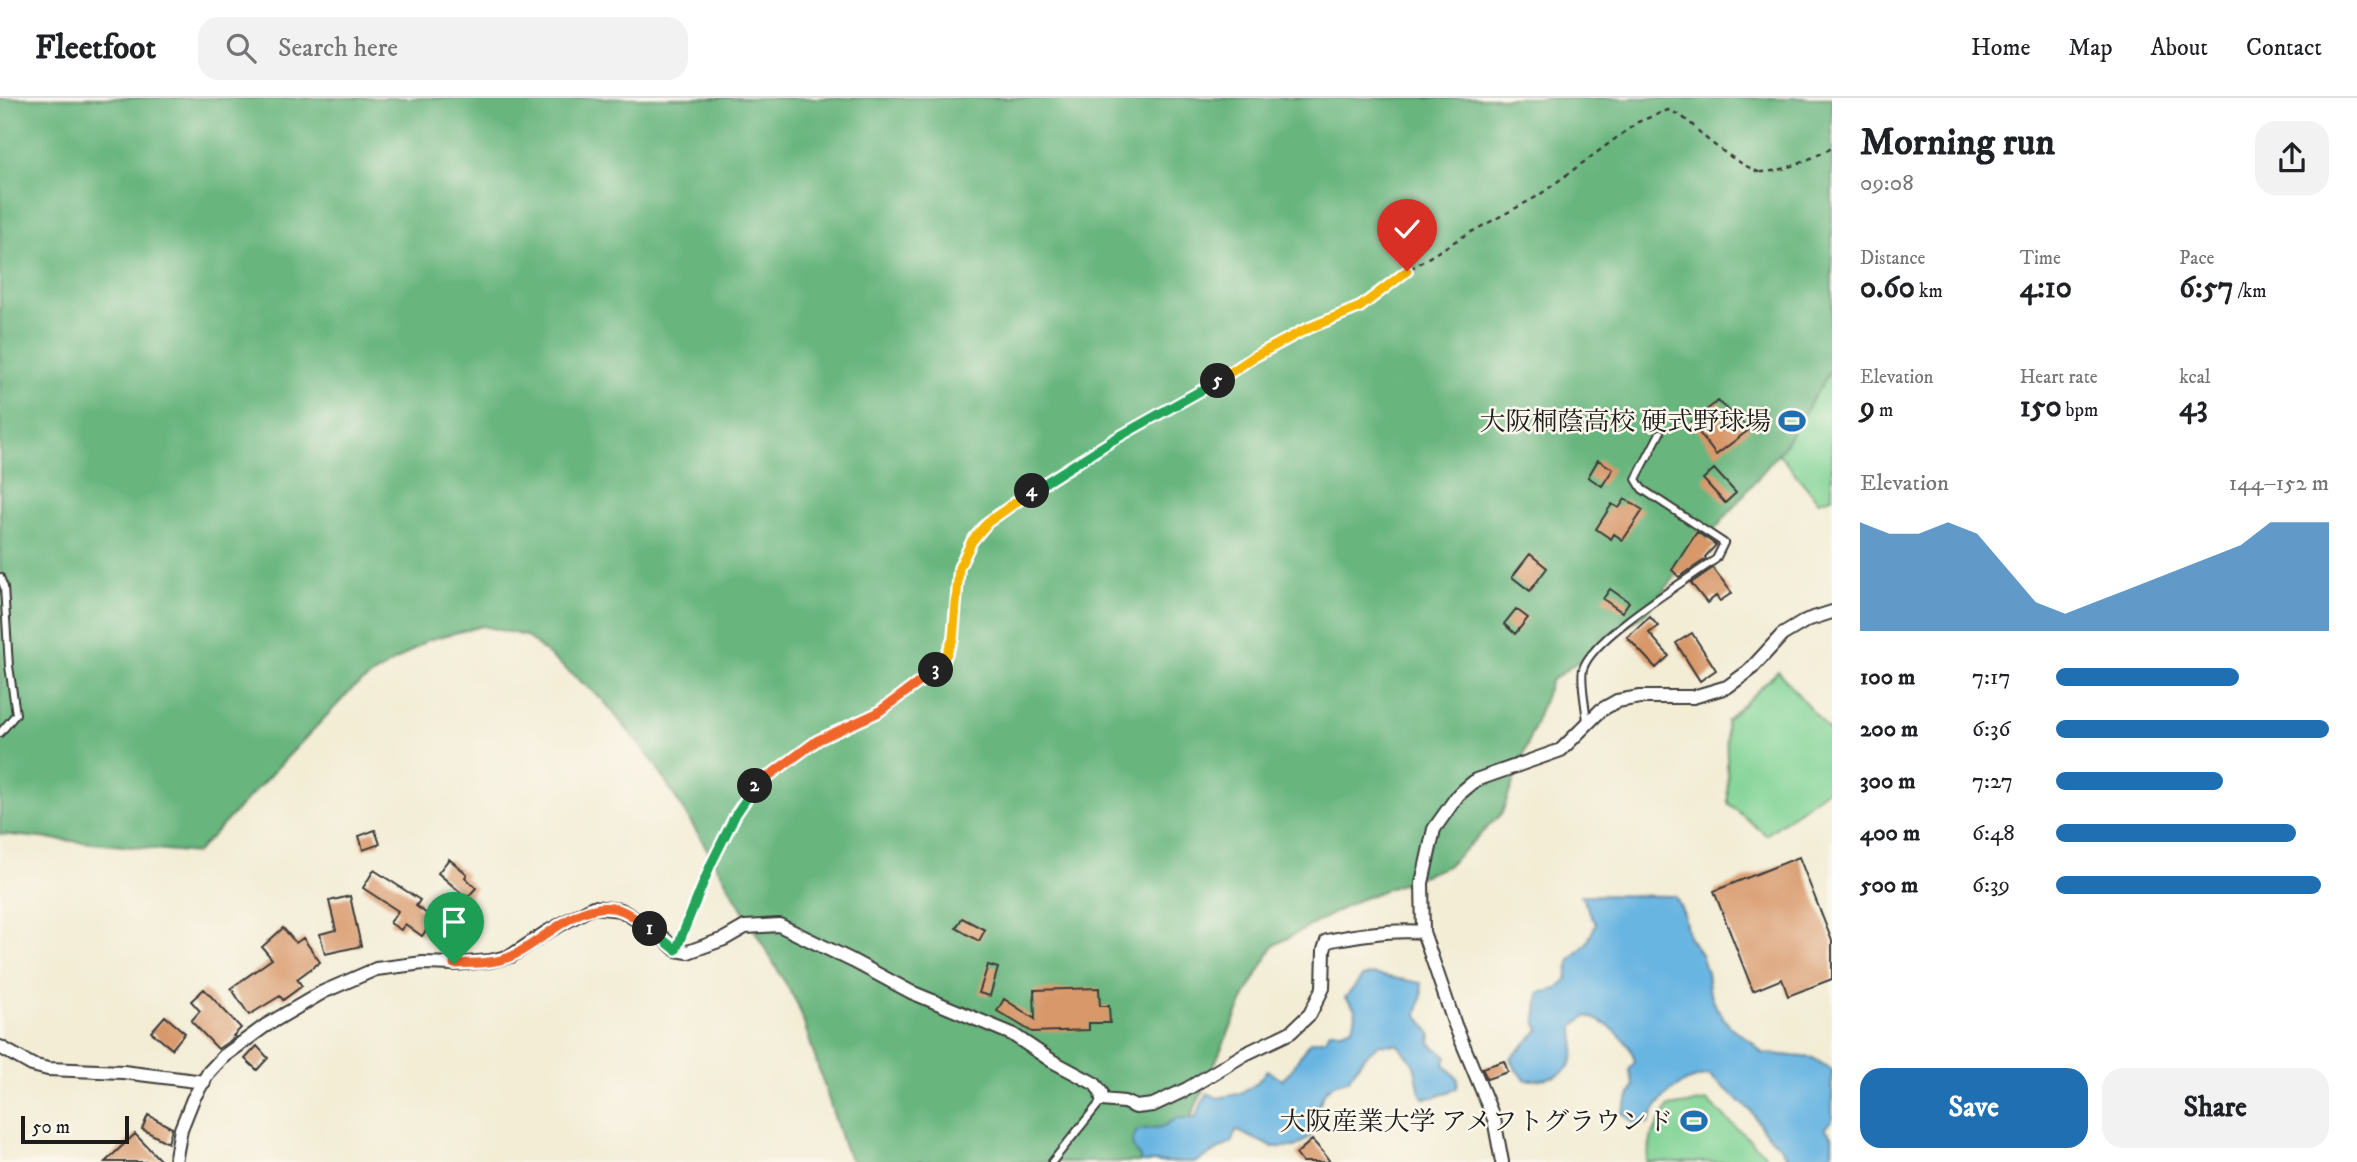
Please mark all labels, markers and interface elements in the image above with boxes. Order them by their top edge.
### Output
search box [198,17,688,80]
text: Fleetfoot [35,28,156,69]
icon: search [222,29,260,67]
text: Search here [278,32,398,65]
text: Home [1971,33,2030,63]
text: Map [2068,33,2113,63]
text: About [2151,33,2208,63]
text: Contact [2246,33,2322,63]
text: Morning run [1860,119,2055,167]
button: share [2255,121,2329,195]
text: 09:08 [1860,169,1914,198]
pin [1377,199,1437,271]
icon: check [1388,210,1426,248]
text: Distance [1860,247,1925,270]
text: Time [2020,247,2061,270]
text: Pace [2179,247,2214,270]
text: 0.60 [1860,270,1915,307]
text: 4:10 [2020,270,2072,307]
text: 6:57 [2179,270,2233,307]
text: km [1915,280,1943,303]
text: /km [2233,280,2266,303]
pin: 5 [1200,364,1236,398]
text: Elevation [1860,366,1934,389]
text: Heart rate [2020,366,2098,389]
text: kcal [2179,366,2211,389]
text: 5 [1213,369,1222,392]
text: 9 [1860,389,1875,426]
text: 150 [2020,389,2062,426]
text: 43 [2179,389,2208,426]
text: m [1875,399,1893,422]
text: bpm [2062,399,2098,422]
place label: 大阪桐蔭高校 硬式野球場 [1479,406,1771,439]
sports icon: 大阪桐蔭高校 硬式野球場 [1777,406,1807,436]
text: Elevation [1860,469,1949,498]
text: 144–152 m [2229,469,2329,498]
pin: 4 [1014,474,1050,508]
text: 4 [1026,479,1037,502]
pin: 3 [918,652,954,688]
text: 3 [932,658,939,681]
text: 100 m [1860,663,1915,692]
text: 7:17 [1972,663,2011,692]
text: 200 m [1860,715,1918,744]
text: 6:36 [1972,715,2011,744]
text: 300 m [1860,767,1916,796]
text: 7:27 [1972,767,2013,796]
pin: 2 [738,768,772,804]
text: 2 [750,774,759,797]
text: 400 m [1860,819,1920,848]
text: 6:48 [1972,819,2015,848]
text: 500 m [1860,871,1918,900]
text: 6:39 [1972,871,2010,900]
pin [424,892,484,964]
icon: arrive [435,903,473,941]
pin: 1 [632,912,668,946]
text: 1 [646,917,653,940]
button: Save [1860,1068,2088,1148]
button: Share [2102,1068,2329,1148]
place label: 大阪産業大学 アメフトグラウンド [1280,1106,1673,1139]
sports icon: 大阪産業大学 アメフトグラウンド [1679,1106,1709,1136]
scale bar [21,1113,130,1145]
text: 50 m [32,1116,70,1139]

